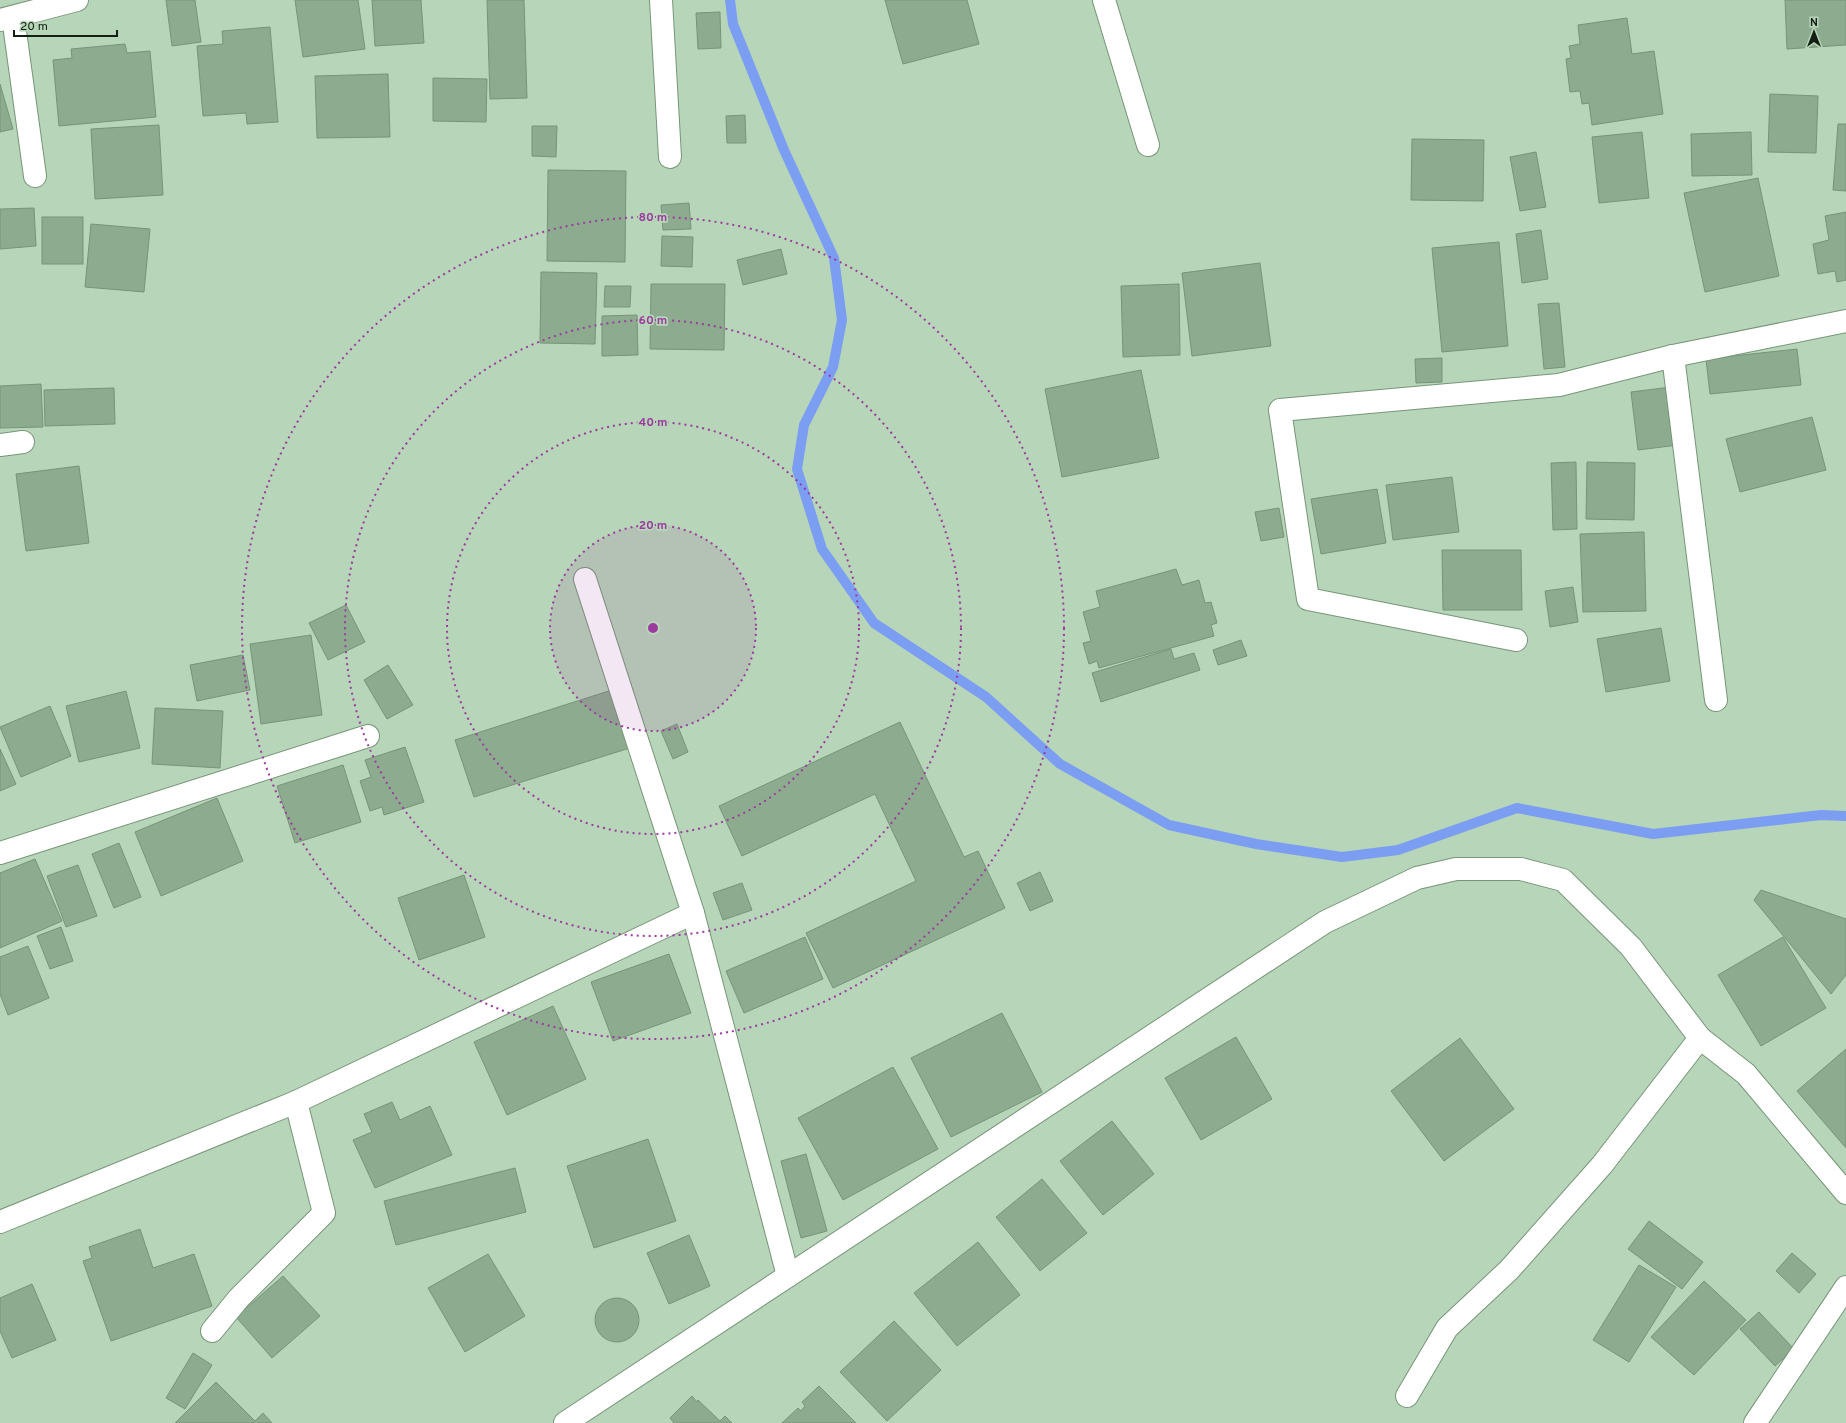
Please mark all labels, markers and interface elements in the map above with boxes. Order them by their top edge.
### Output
scale bar [14,12,117,38]
north arrow [1794,12,1834,52]
text: N [1810,16,1818,30]
text: 20 m [20,19,48,35]
text: 80 m [639,210,667,226]
text: 60 m [639,313,667,329]
text: 40 m [638,415,668,431]
text: 20 m [639,518,667,534]
centre of rings [646,621,660,635]

